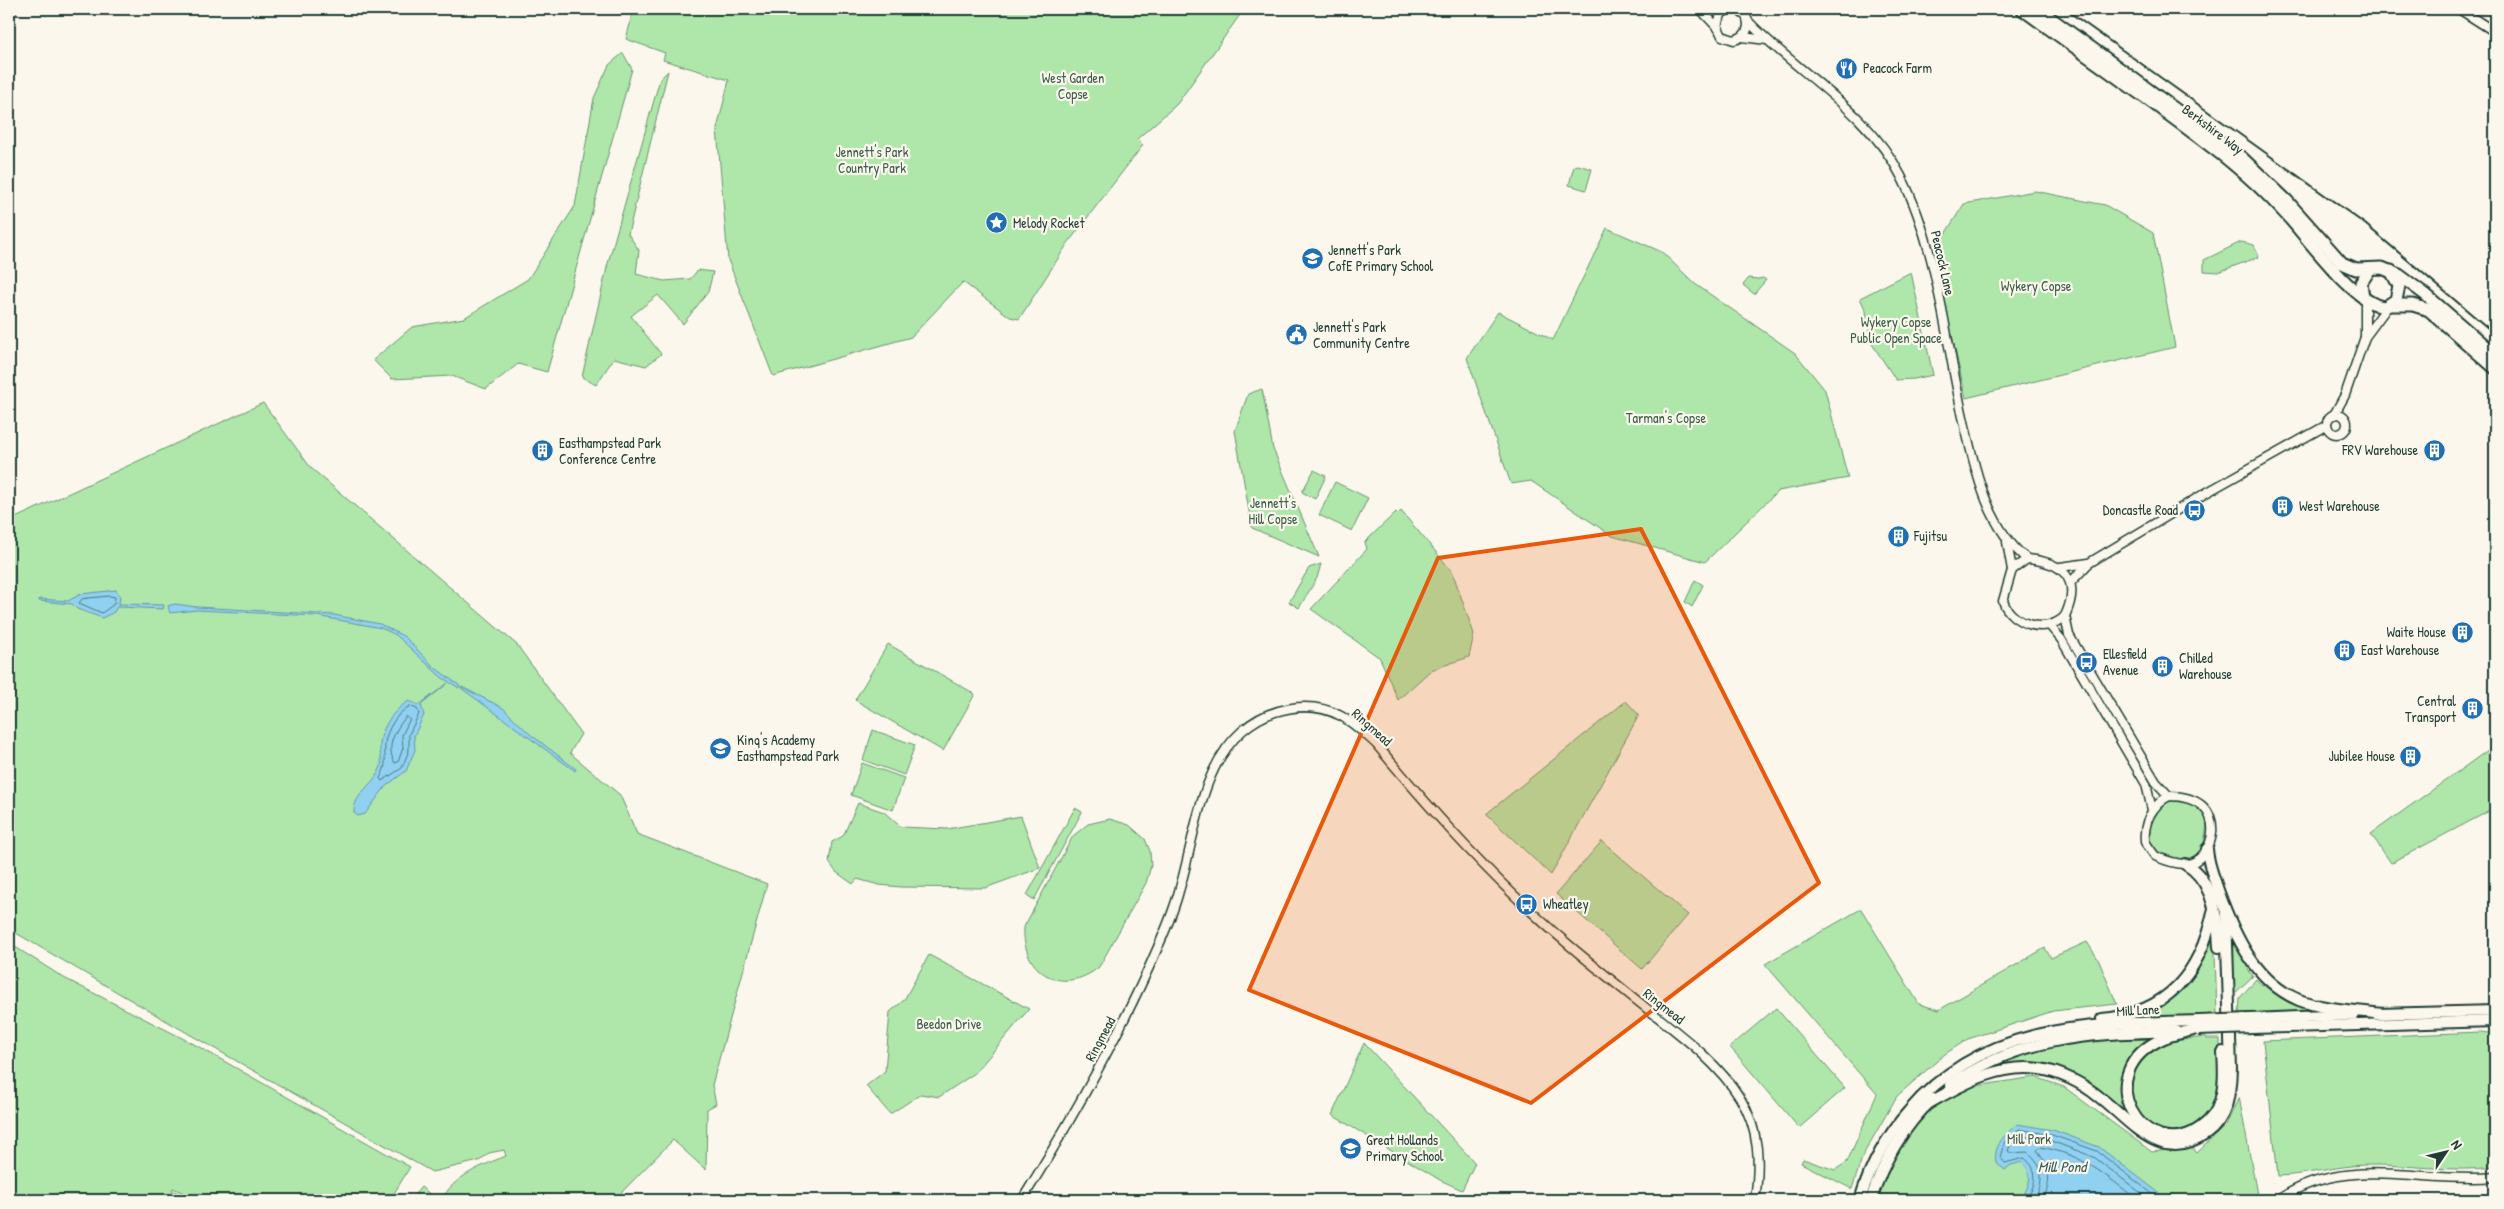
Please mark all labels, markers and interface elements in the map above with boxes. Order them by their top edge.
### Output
restaurant icon: Peacock Farm [1835,56,1859,80]
place label: Peacock Farm [1863,58,1932,77]
park label: West Garden Copse [1042,68,1104,104]
street label: Berkshire Way [2178,99,2248,159]
park label: Jennett's Park Country Park [836,142,909,178]
place icon: Melody Rocket [985,211,1009,235]
place label: Melody Rocket [1013,213,1085,233]
street label: Peacock Lane [1927,229,1960,298]
place label: Jennett's Park CofE Primary School [1328,240,1434,276]
school or university icon: Jennett's Park CofE Primary School [1300,246,1324,270]
park label: Wykery Copse [2001,276,2072,296]
park label: Wykery Copse Public Open Space [1850,312,1942,348]
place label: Jennett's Park Community Centre [1313,317,1410,353]
public building icon: Jennett's Park Community Centre [1285,323,1309,347]
park label: Tarman's Copse [1626,408,1706,428]
place label: Easthampstead Park Conference Centre [559,433,661,468]
building icon: FRV Warehouse [2422,438,2446,462]
building icon: Easthampstead Park Conference Centre [531,439,555,463]
place label: FRV Warehouse [2341,440,2418,459]
park label: Jennett's Hill Copse [1248,493,1298,529]
building icon: West Warehouse [2271,494,2295,518]
place label: West Warehouse [2299,496,2380,515]
bus stop icon: Doncastle Road [2182,498,2206,522]
place label: Doncastle Road [2103,500,2179,519]
building icon: Fujitsu [1886,524,1910,548]
place label: Fujitsu [1913,526,1947,546]
building icon: Waite House [2450,620,2474,644]
place label: Waite House [2386,622,2446,641]
building icon: East Warehouse [2333,638,2357,662]
place label: East Warehouse [2361,640,2440,659]
place label: Ellesfield Avenue [2103,644,2147,679]
place label: Chilled Warehouse [2179,648,2233,683]
bus stop icon: Ellesfield Avenue [2075,650,2099,674]
building icon: Chilled Warehouse [2151,654,2175,678]
place label: Central Transport [2405,691,2456,727]
building icon: Central Transport [2460,697,2484,721]
street label: Ringmead [1347,703,1397,751]
place label: King's Academy Easthampstead Park [737,730,839,766]
school or university icon: King's Academy Easthampstead Park [709,736,733,760]
building icon: Jubilee House [2399,744,2423,768]
place label: Jubilee House [2328,746,2395,765]
bus stop icon: Wheatley [1515,892,1539,916]
place label: Wheatley [1543,894,1589,914]
street label: Ringmead [1639,983,1690,1029]
street label: Mill Lane [2116,999,2161,1020]
street label: Ringmead [1080,1013,1120,1065]
park label: Beedon Drive [916,1014,982,1033]
north arrow [2422,1126,2472,1176]
park label: Mill Park [2007,1129,2051,1148]
place label: Great Hollands Primary School [1366,1130,1444,1166]
school or university icon: Great Hollands Primary School [1338,1136,1362,1160]
text: N [2447,1136,2467,1153]
water label: Mill Pond [2038,1156,2088,1177]

